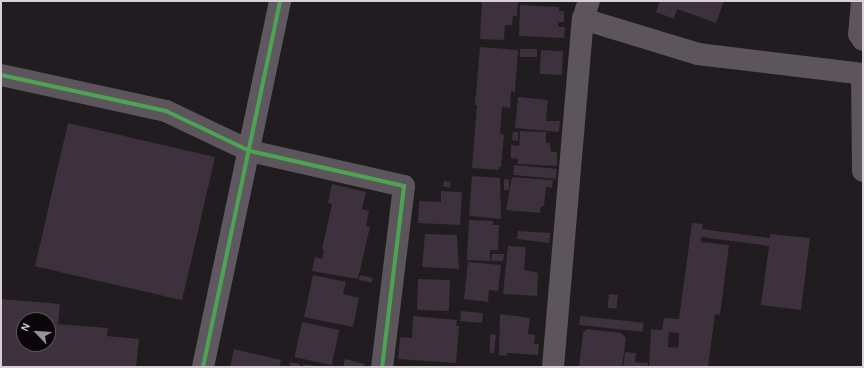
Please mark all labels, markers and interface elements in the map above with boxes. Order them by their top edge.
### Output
north arrow [16,312,56,352]
text: N [18,321,33,333]

